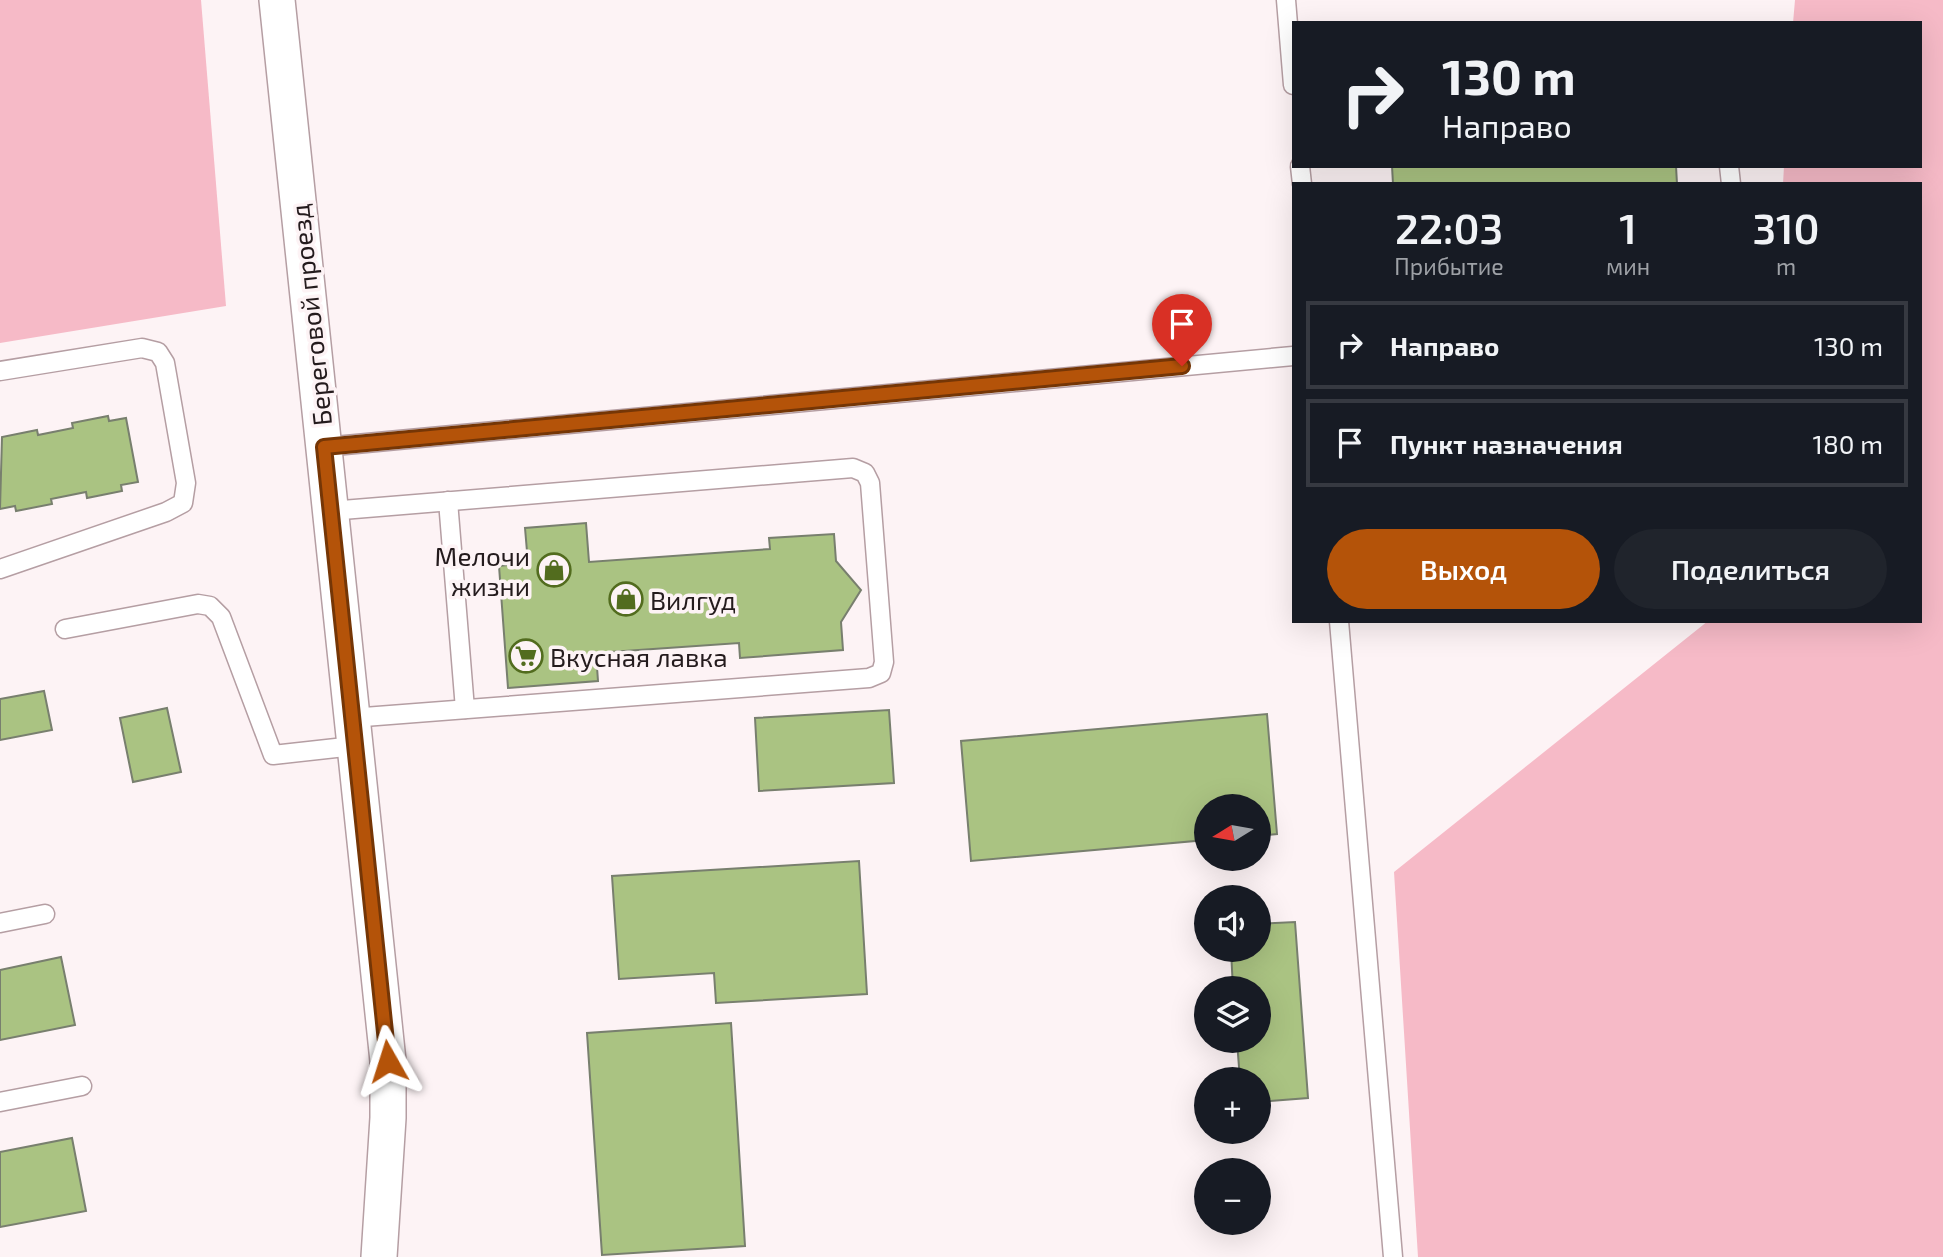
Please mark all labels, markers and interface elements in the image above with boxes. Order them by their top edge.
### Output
text: 130 m [1442,46,1576,105]
icon: right [1327,49,1418,140]
text: Направо [1442,106,1572,144]
text: 22:03 [1395,202,1503,252]
text: 1 [1619,202,1637,252]
text: 310 [1752,202,1820,252]
street label: Береговой проезд [283,203,337,427]
text: Прибытие [1394,252,1504,280]
text: мин [1606,252,1650,280]
text: m [1776,252,1796,280]
pin [1152,294,1212,366]
icon: arrive [1163,305,1201,343]
icon: right [1331,326,1369,364]
text: Направо [1390,330,1499,361]
text: 130 m [1814,330,1883,361]
icon: arrive [1331,424,1369,462]
text: Пункт назначения [1390,428,1623,459]
text: 180 m [1813,428,1883,459]
button: Выход [1327,529,1600,609]
button: Поделиться [1614,529,1887,609]
place label: Мелочи жизни [435,540,530,601]
shop icon: Мелочи жизни [535,551,573,589]
shop icon: Вилгуд [607,580,645,618]
place label: Вилгуд [650,584,736,616]
supermarket icon: Вкусная лавка [507,637,545,675]
place label: Вкусная лавка [550,641,728,673]
north arrow [1194,794,1270,872]
map controls [1194,794,1271,1235]
button: sound [1194,885,1271,962]
button: layers [1194,976,1271,1053]
position arrow [351,1024,425,1098]
button: + [1194,1067,1271,1144]
button: − [1194,1158,1271,1235]

